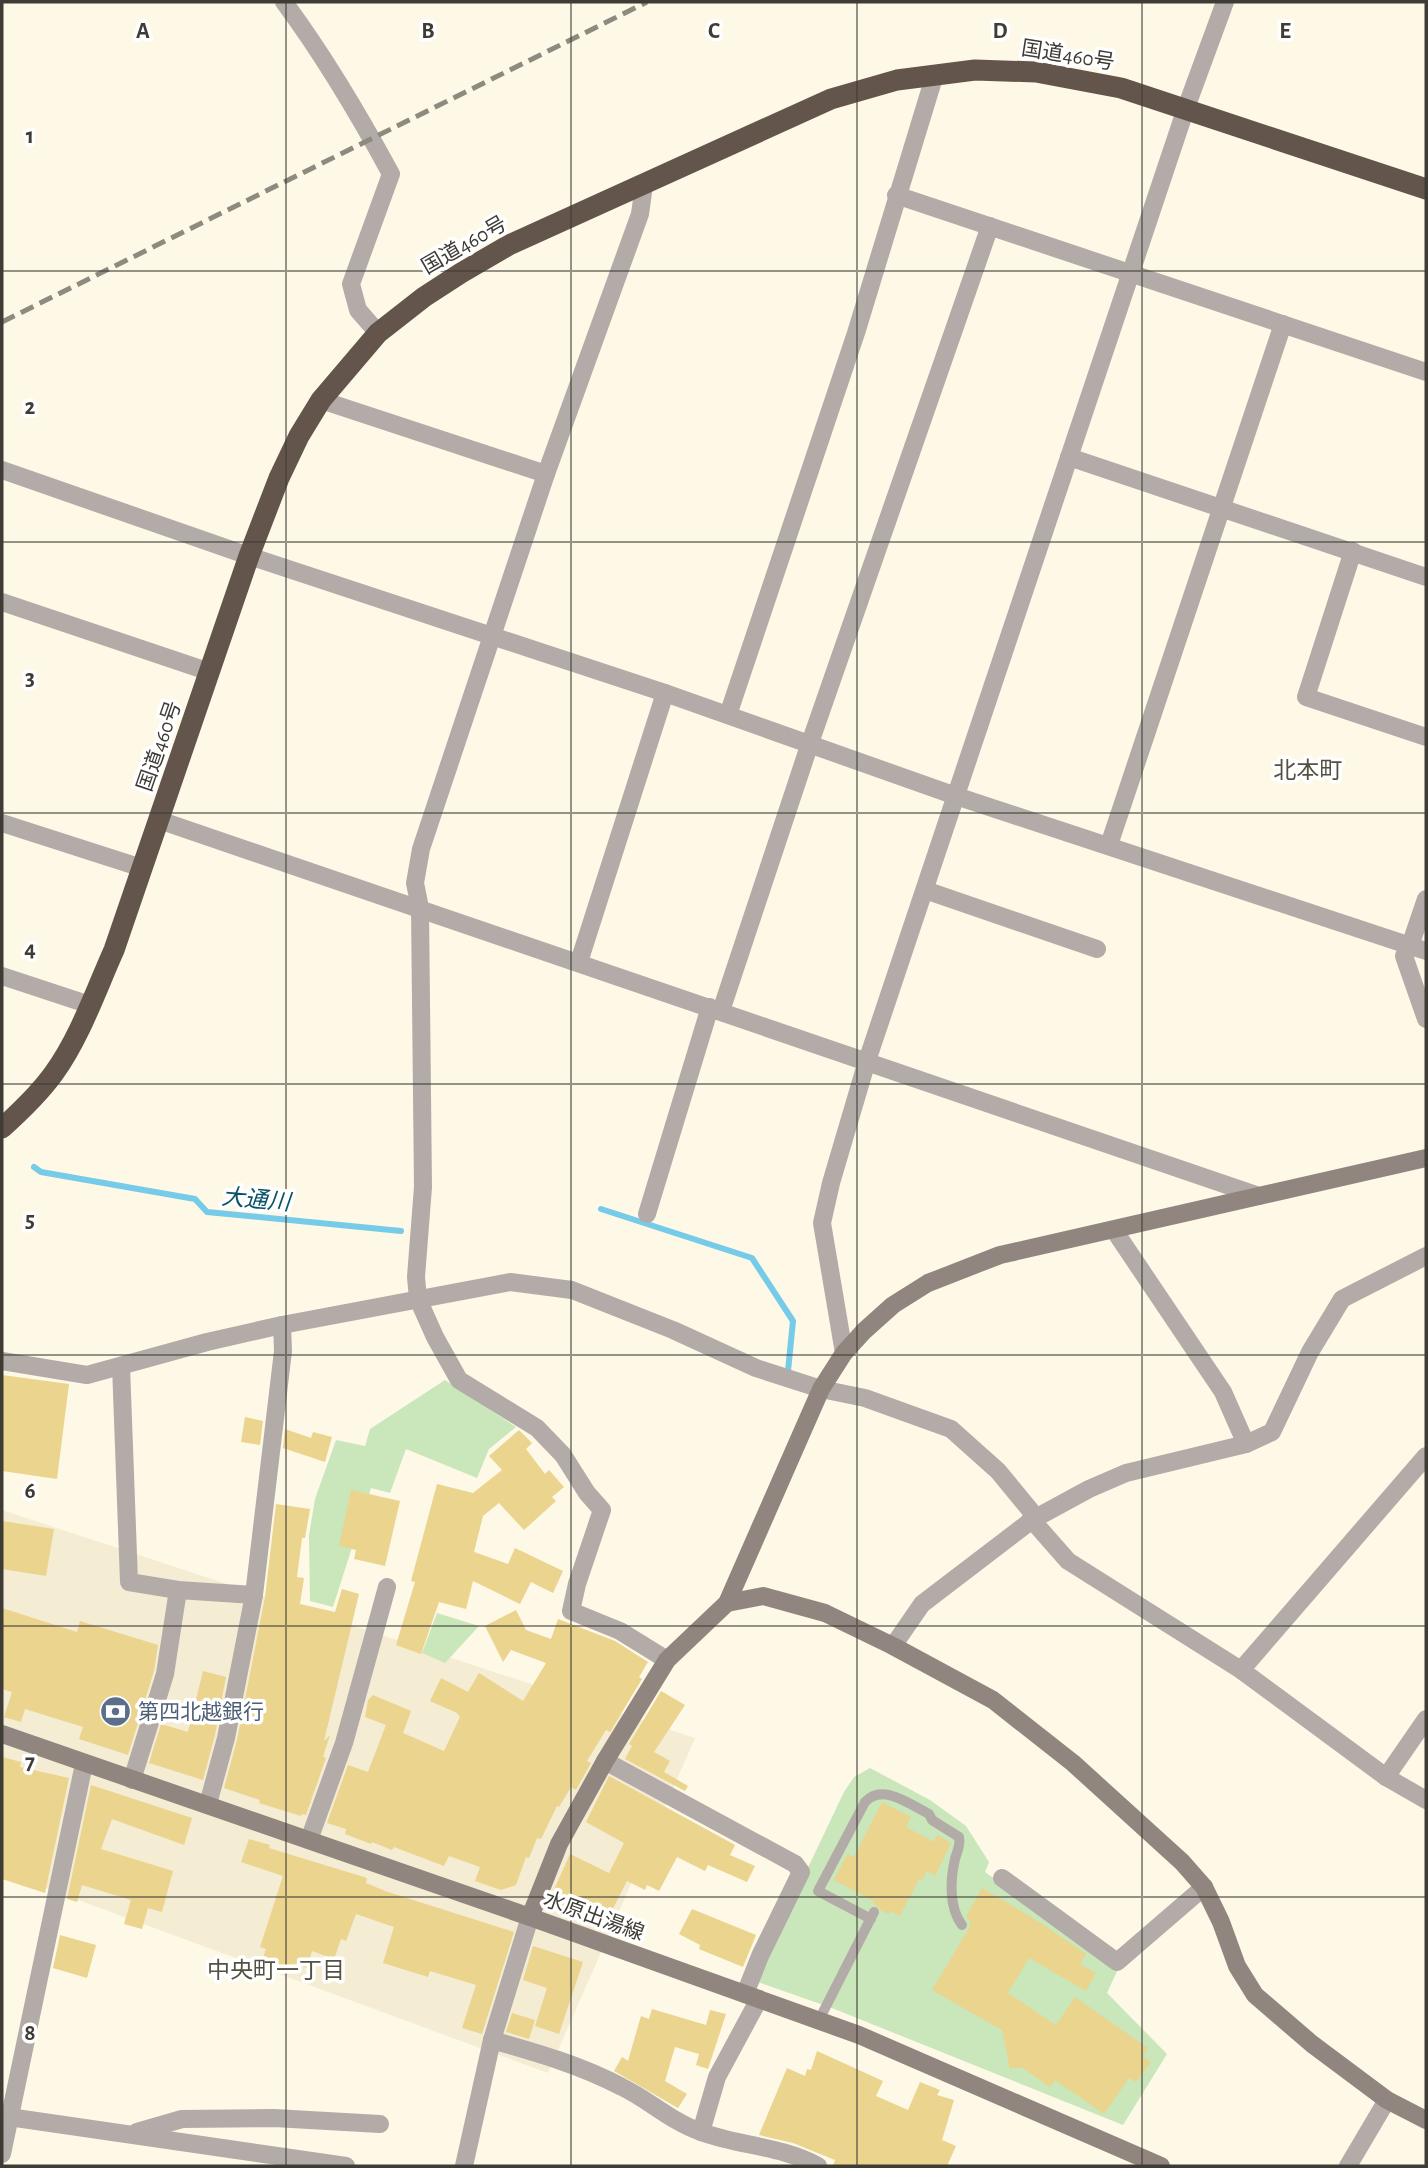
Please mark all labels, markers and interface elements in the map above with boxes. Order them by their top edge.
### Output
text: A [136,20,150,43]
text: B [421,20,435,43]
text: C [708,20,720,43]
text: D [992,20,1008,43]
text: E [1279,20,1291,43]
street label: 国道460号 [1020,37,1116,73]
text: 1 [26,125,34,148]
street label: 国道460号 [418,212,510,278]
text: 2 [25,396,36,419]
text: 3 [25,667,35,690]
street label: 国道460号 [133,698,185,794]
district label: 北本町 [1274,758,1343,783]
text: 4 [24,938,36,961]
water label: 大通川 [220,1184,294,1215]
text: 5 [25,1209,35,1232]
text: 6 [24,1480,36,1503]
bank icon: 第四北越銀行 [98,1695,132,1729]
place label: 第四北越銀行 [138,1701,264,1723]
text: 7 [25,1751,35,1774]
street label: 水原出湯線 [541,1888,647,1944]
district label: 中央町一丁目 [207,1958,345,1983]
text: 8 [24,2022,36,2045]

